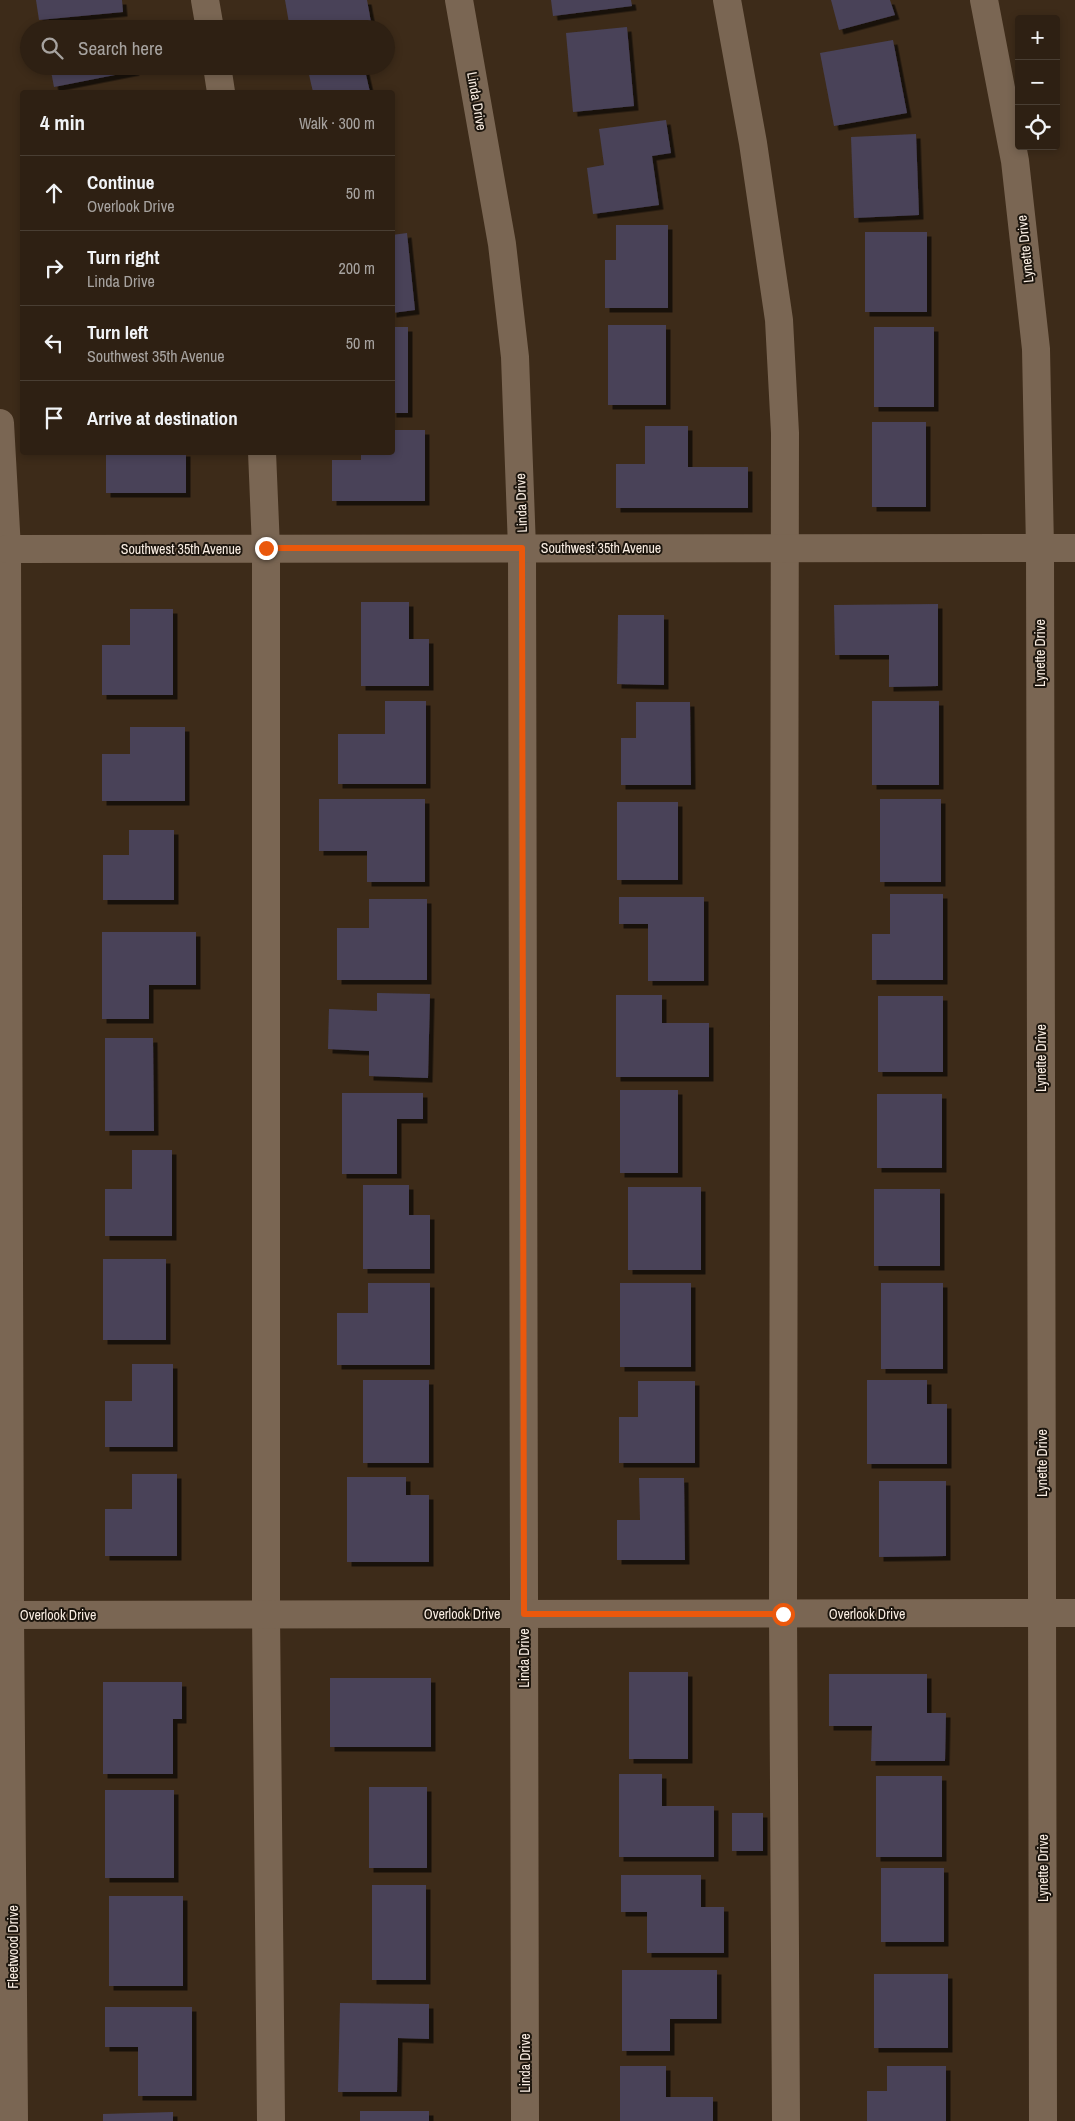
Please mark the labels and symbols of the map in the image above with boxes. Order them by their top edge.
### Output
street label: Linda Drive [463,70,491,132]
street label: Lynette Drive [1013,214,1037,284]
street label: Linda Drive [511,473,531,533]
route end [255,537,278,560]
street label: Southwest 35th Avenue [541,539,661,557]
street label: Southwest 35th Avenue [121,540,241,558]
street label: Lynette Drive [1031,619,1049,687]
street label: Lynette Drive [1032,1024,1050,1092]
street label: Lynette Drive [1033,1429,1051,1497]
route start [772,1603,795,1626]
street label: Overlook Drive [424,1605,500,1623]
street label: Overlook Drive [829,1605,905,1623]
street label: Overlook Drive [20,1606,96,1624]
street label: Linda Drive [515,1628,533,1688]
street label: Lynette Drive [1034,1834,1052,1902]
street label: Fleetwood Drive [4,1905,22,1989]
street label: Linda Drive [516,2033,534,2093]

